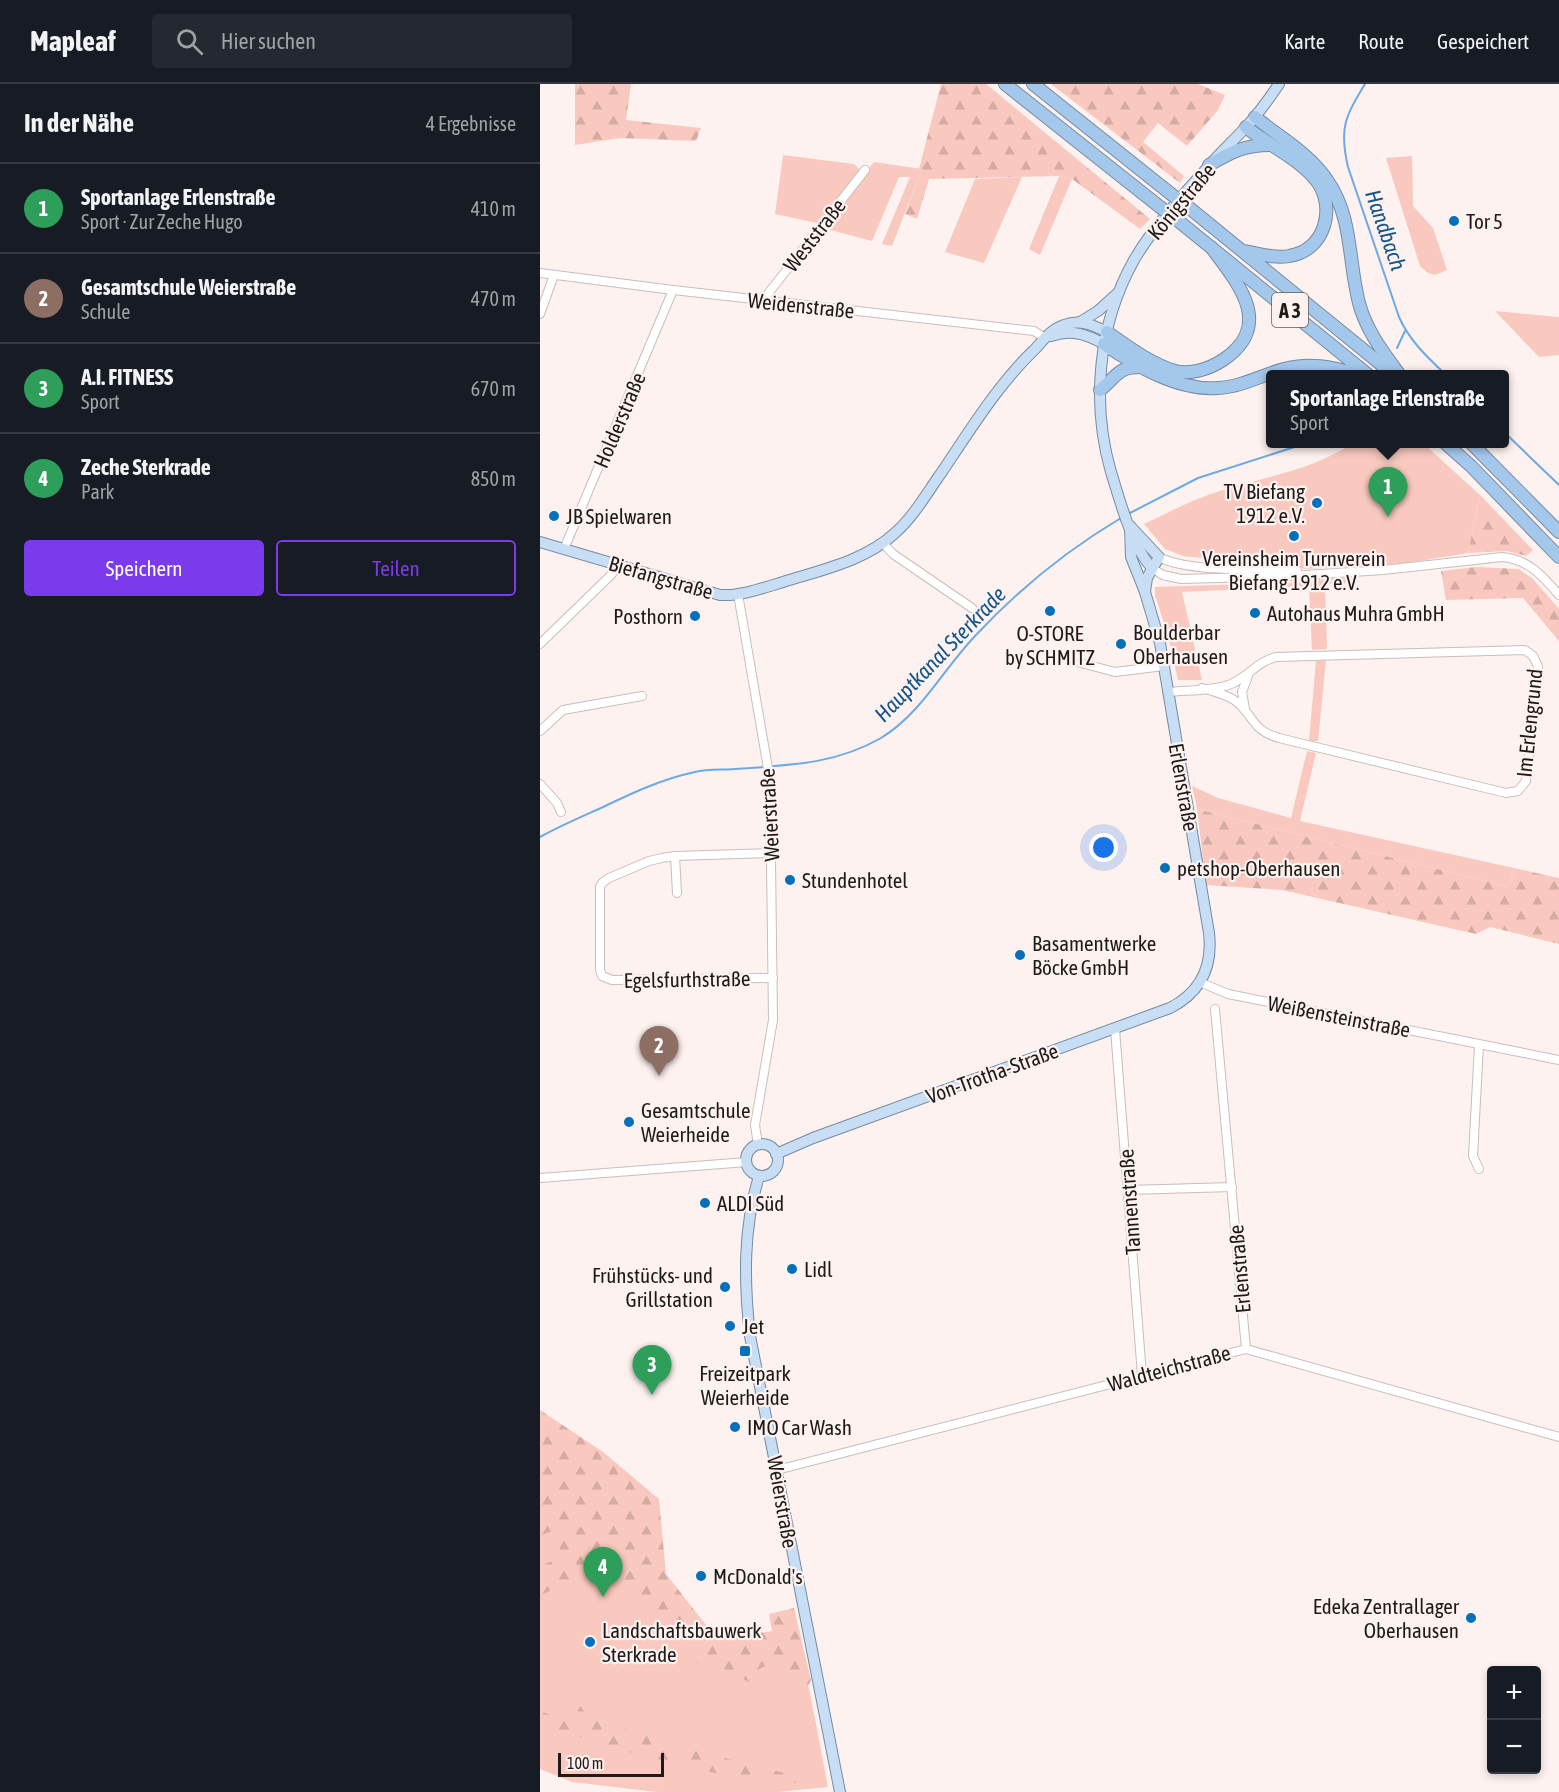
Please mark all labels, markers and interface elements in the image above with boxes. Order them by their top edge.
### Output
search box [152,14,572,68]
text: Mapleaf [30,25,116,57]
icon: search [173,25,206,58]
text: Hier suchen [221,28,316,54]
text: Karte [1284,29,1325,53]
text: Route [1358,29,1404,53]
text: Gespeichert [1437,29,1529,53]
text: In der Nähe [24,108,134,138]
text: 4 Ergebnisse [426,112,516,135]
street label: Königstraße [1142,158,1220,244]
text: Sportanlage Erlenstraße [81,184,275,210]
water label: Handbach [1360,186,1412,274]
street label: Weststraße [778,194,850,276]
text: 1 [39,197,48,220]
text: 410 m [471,197,516,220]
place label: Tor 5 [1466,209,1503,233]
text: Sport · Zur Zeche Hugo [81,210,243,233]
marker: Tor 5 [1447,214,1461,228]
text: Gesamtschule Weierstraße [81,274,296,300]
text: 2 [39,287,48,310]
text: 470 m [471,287,516,310]
street label: Weidenstraße [747,287,855,323]
road number: A 3 [1272,293,1308,327]
text: Schule [81,300,130,323]
text: A.I. FITNESS [81,364,173,390]
street label: Holderstraße [588,369,650,471]
popup [1266,370,1509,448]
text: 3 [39,377,48,400]
text: 670 m [471,377,516,400]
text: Sportanlage Erlenstraße [1290,385,1485,411]
text: Sport [81,390,120,413]
text: Sport [1290,411,1329,434]
text: Zeche Sterkrade [81,454,211,480]
text: 4 [39,467,48,490]
text: 850 m [471,467,516,490]
pin: 1 [1368,468,1408,517]
place label: TV Biefang 1912 e.V. [1224,479,1305,527]
text: Park [81,480,114,503]
marker: TV Biefang 1912 e.V. [1310,496,1324,510]
place label: JB Spielwaren [566,504,672,528]
marker: JB Spielwaren [547,509,561,523]
marker: Vereinsheim Turnverein Biefang 1912 e.V. [1287,529,1301,543]
button: Speichern [24,540,264,596]
button: Teilen [276,540,516,596]
place label: Vereinsheim Turnverein Biefang 1912 e.V. [1202,546,1386,594]
street label: Biefangstraße [606,551,716,603]
water label: Hauptkanal Sterkrade [869,581,1011,727]
place label: Autohaus Muhra GmbH [1267,601,1445,625]
place label: Posthorn [613,604,683,628]
marker: O-STORE by SCHMITZ [1043,604,1057,618]
marker: Autohaus Muhra GmbH [1248,606,1262,620]
marker: Posthorn [688,609,702,623]
place label: Boulderbar Oberhausen [1133,620,1228,668]
place label: O-STORE by SCHMITZ [1005,621,1095,669]
marker: Boulderbar Oberhausen [1114,637,1128,651]
street label: Im Erlengrund [1511,668,1547,778]
street label: Erlenstraße [1164,741,1204,833]
street label: Weierstraße [755,768,783,862]
your location [1089,833,1118,862]
place label: petshop-Oberhausen [1177,856,1340,880]
marker: petshop-Oberhausen [1158,861,1172,875]
place label: Stundenhotel [802,868,908,892]
marker: Stundenhotel [783,873,797,887]
place label: Basamentwerke Böcke GmbH [1032,931,1156,979]
marker: Basamentwerke Böcke GmbH [1013,948,1027,962]
street label: Egelsfurthstraße [623,966,751,992]
street label: Weißensteinstraße [1266,990,1412,1042]
pin: 2 [640,1026,678,1076]
street label: Von-Trotha-Straße [923,1038,1061,1108]
place label: Gesamtschule Weierheide [641,1098,750,1146]
marker: Gesamtschule Weierheide [622,1115,636,1129]
street label: Tannenstraße [1113,1148,1145,1256]
place label: ALDI Süd [717,1191,784,1215]
marker: ALDI Süd [698,1196,712,1210]
street label: Erlenstraße [1223,1224,1255,1314]
place label: Lidl [804,1257,833,1281]
marker: Lidl [785,1262,799,1276]
place label: Frühstücks- und Grillstation [592,1263,713,1311]
marker: Frühstücks- und Grillstation [718,1280,732,1294]
place label: Jet [742,1314,764,1338]
marker: Jet [723,1319,737,1333]
street label: Waldteichstraße [1105,1340,1233,1396]
marker: Freizeitpark Weierheide [738,1344,752,1358]
pin: 3 [632,1346,672,1395]
place label: Freizeitpark Weierheide [699,1361,791,1409]
place label: IMO Car Wash [747,1415,852,1439]
marker: IMO Car Wash [728,1420,742,1434]
street label: Weierstraße [763,1454,803,1550]
pin: 4 [584,1548,622,1597]
place label: McDonald's [713,1564,803,1588]
marker: McDonald's [694,1569,708,1583]
place label: Edeka Zentrallager Oberhausen [1313,1594,1460,1642]
marker: Edeka Zentrallager Oberhausen [1464,1611,1478,1625]
place label: Landschaftsbauwerk Sterkrade [602,1618,762,1666]
marker: Landschaftsbauwerk Sterkrade [583,1635,597,1649]
map controls [1487,1666,1541,1774]
button: + [1487,1666,1541,1720]
button: − [1487,1720,1541,1774]
scale bar [558,1750,664,1778]
text: 100 m [567,1754,603,1772]

